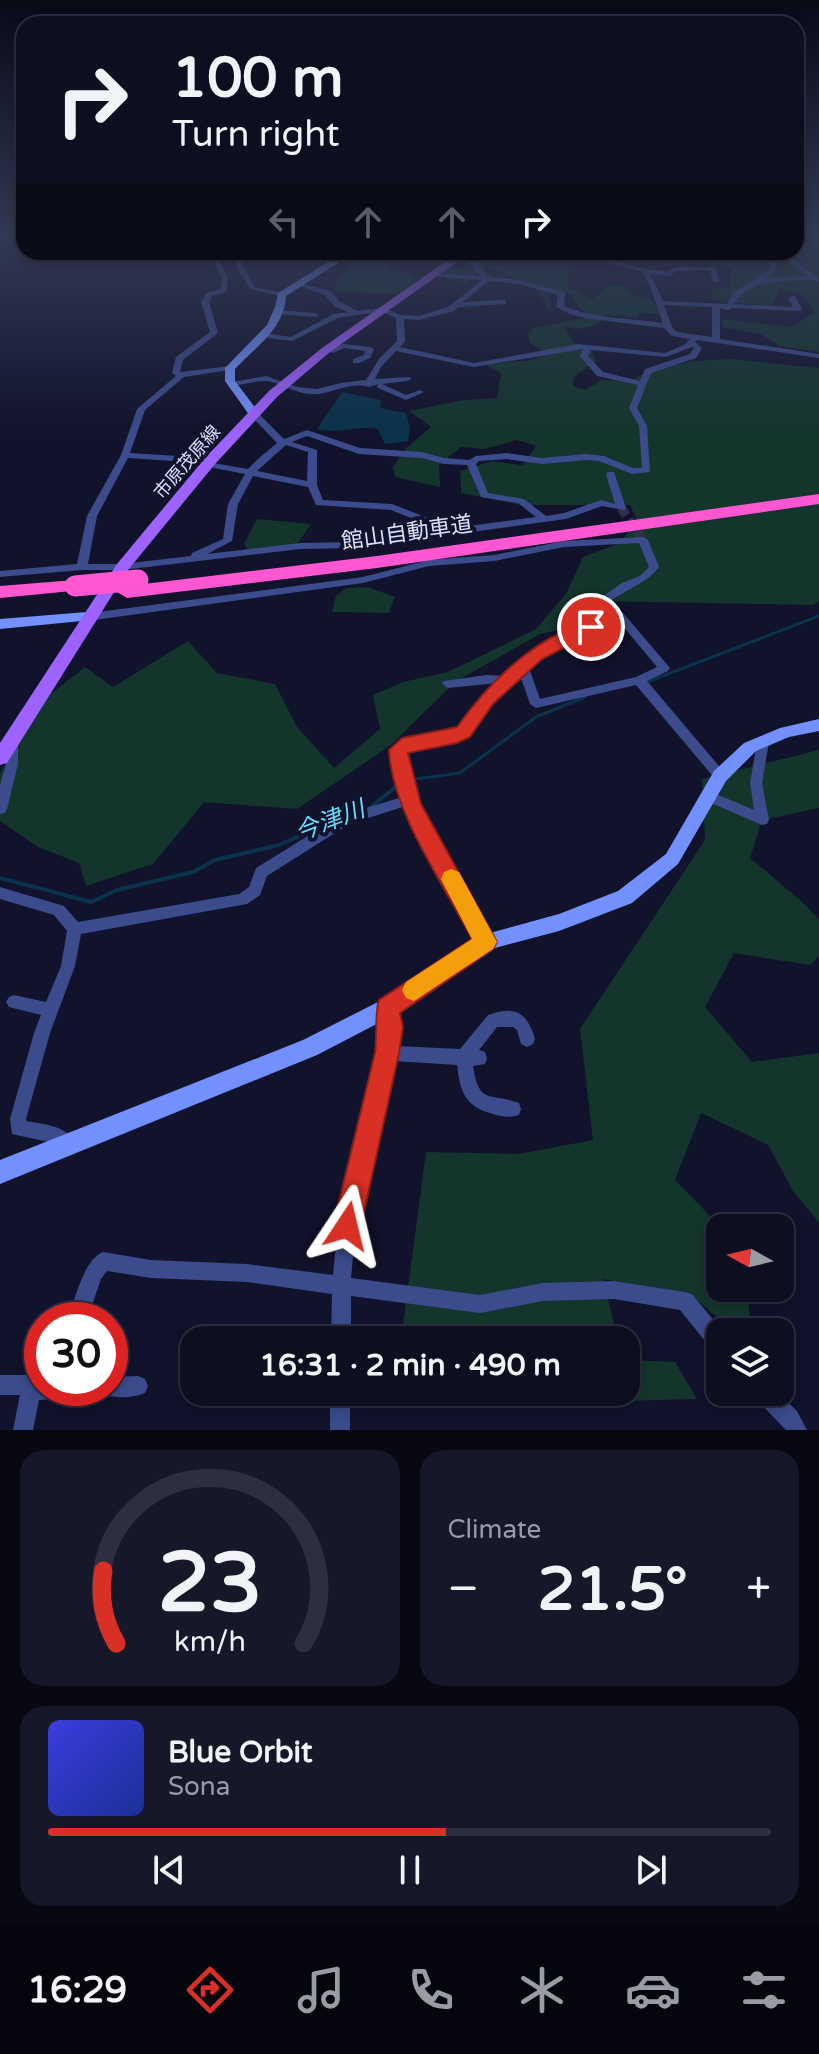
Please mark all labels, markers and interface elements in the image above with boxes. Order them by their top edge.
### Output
text: 100 m [172,45,343,112]
icon: right [40,48,144,152]
text: Turn right [172,113,339,156]
icon: left [262,200,306,244]
icon: ahead [346,200,390,244]
icon: ahead [430,200,474,244]
icon: right [514,200,558,244]
street label: 市原茂原線 [149,421,225,503]
street label: 館山自動車道 [340,511,474,555]
pin [557,593,625,661]
icon: arrive [569,605,613,649]
water label: 今津川 [291,793,372,847]
position arrow [305,1184,389,1268]
north arrow [706,1214,794,1302]
map controls [706,1214,794,1406]
speed limit sign: 30 [24,1302,128,1406]
button: layers [706,1318,794,1406]
text: 16:31 · 2 min · 490 m [259,1347,561,1384]
text: Climate [448,1514,541,1545]
text: 23 [158,1534,262,1634]
text: 21.5° [537,1554,688,1626]
text: − [448,1563,479,1616]
text: + [746,1563,771,1616]
text: km/h [174,1625,246,1659]
text: Blue Orbit [168,1734,313,1771]
text: Sona [168,1771,230,1802]
icon: previous [147,1848,191,1892]
icon: pause [388,1848,432,1892]
icon: next [629,1848,673,1892]
icon: directions [182,1962,238,2018]
icon: music [293,1962,349,2018]
icon: phone [403,1962,459,2018]
icon: climate [514,1962,570,2018]
icon: car [625,1962,681,2018]
icon: filters [736,1962,792,2018]
text: 16:29 [27,1969,127,2012]

